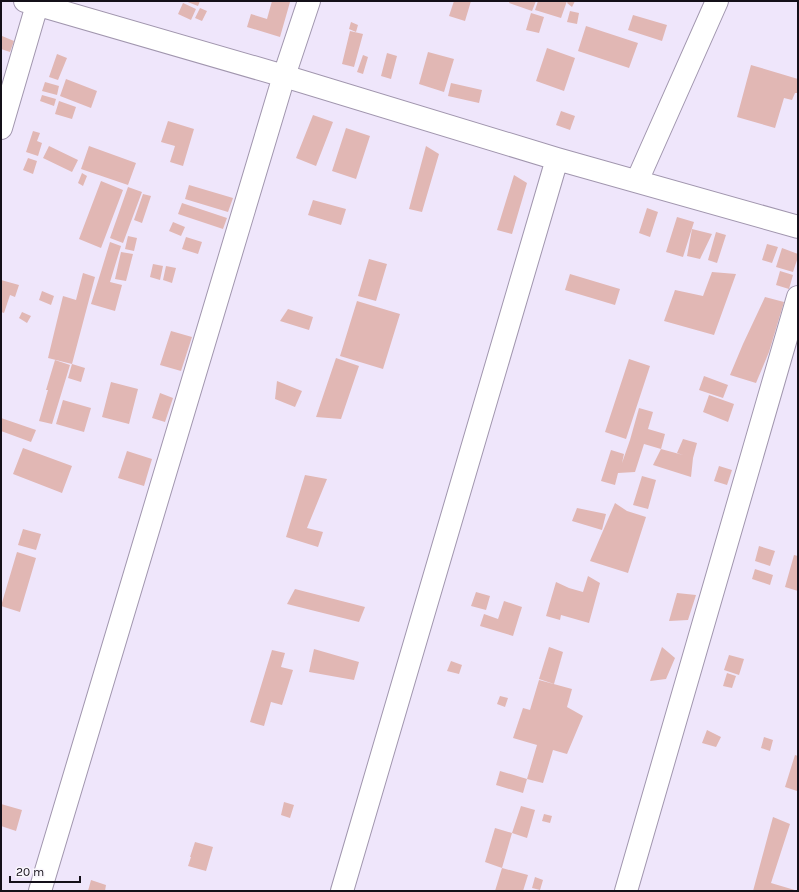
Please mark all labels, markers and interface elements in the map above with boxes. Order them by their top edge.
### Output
scale bar [10,858,80,884]
text: 20 m [16,865,44,879]

